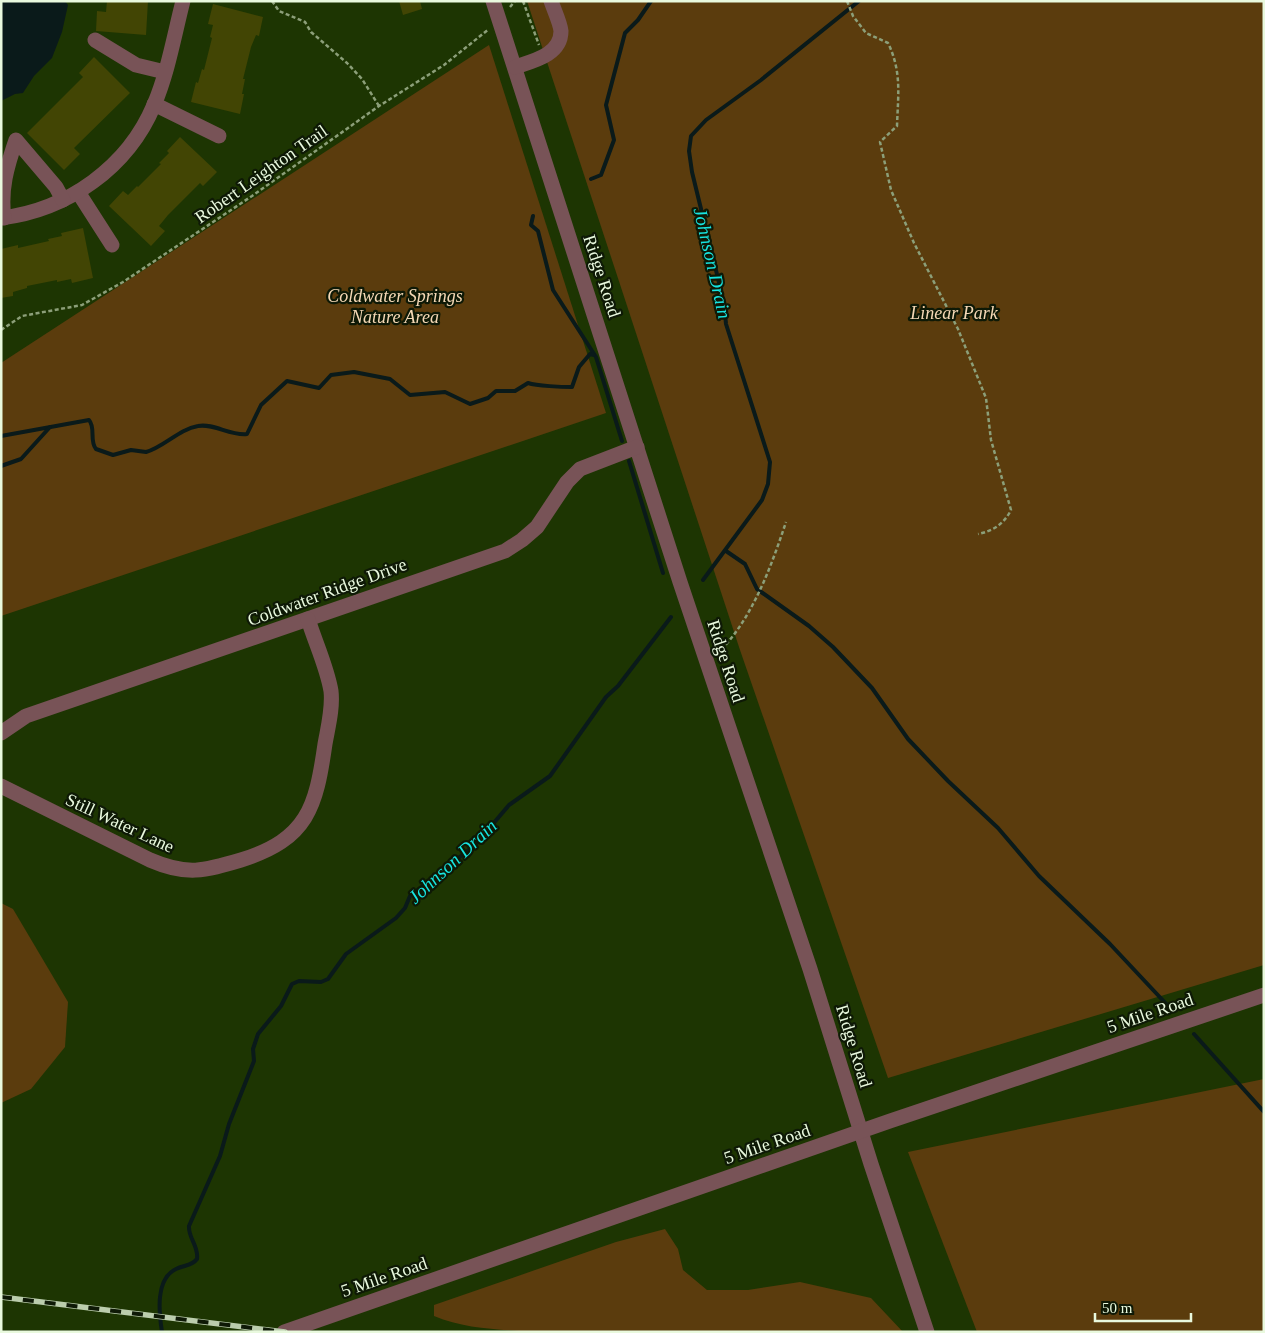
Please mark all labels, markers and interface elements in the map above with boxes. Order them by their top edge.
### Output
street label: Robert Leighton Trail [191,121,331,227]
water label: Johnson Drain [690,205,736,321]
street label: Ridge Road [579,232,625,320]
park label: Coldwater Springs Nature Area [327,286,463,327]
park label: Linear Park [909,303,999,323]
street label: Coldwater Ridge Drive [245,554,409,630]
street label: Ridge Road [703,617,749,705]
street label: Still Water Lane [63,789,177,857]
water label: Johnson Drain [404,815,501,908]
street label: 5 Mile Road [1104,989,1196,1037]
street label: Ridge Road [832,1002,876,1090]
street label: 5 Mile Road [721,1120,813,1168]
street label: 5 Mile Road [338,1253,430,1301]
scale bar [1095,1290,1191,1322]
text: 50 m [1102,1300,1133,1316]

